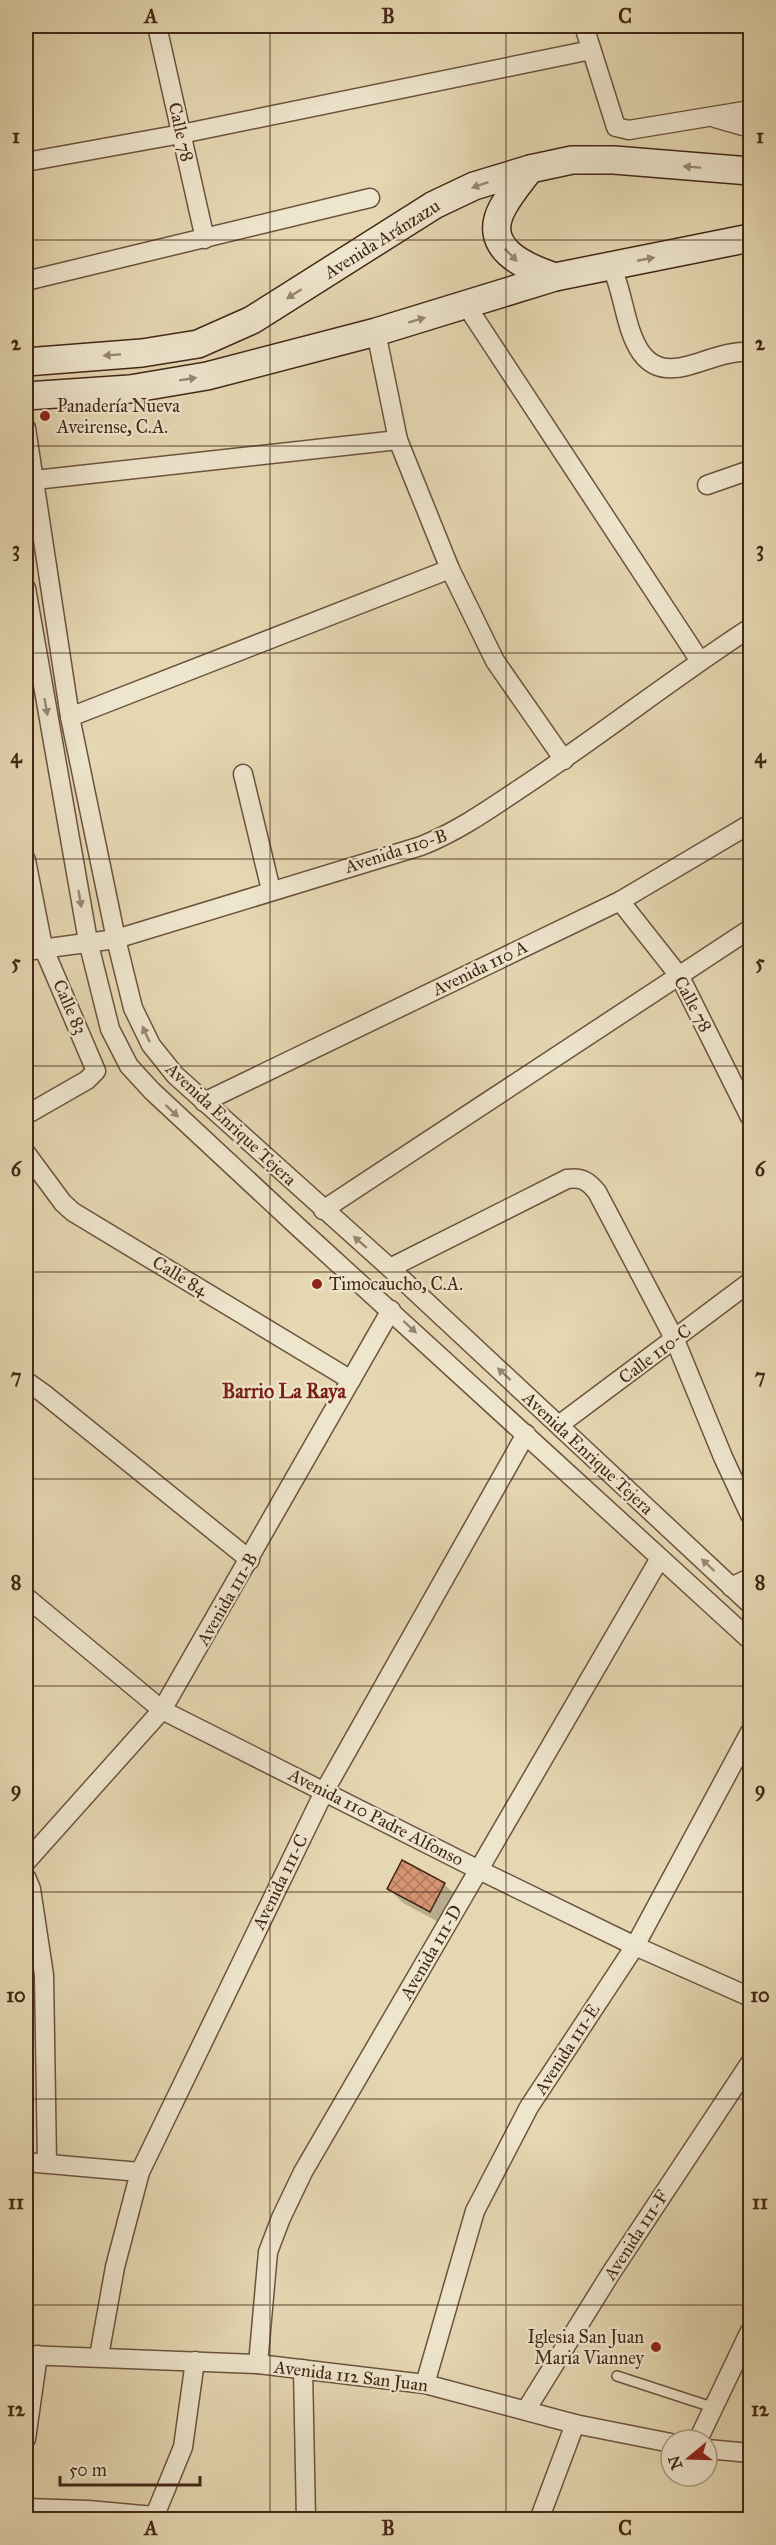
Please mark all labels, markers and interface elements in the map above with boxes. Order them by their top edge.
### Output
text: A [142,4,158,28]
text: B [381,4,395,28]
text: C [618,4,632,28]
street label: Calle 78 [164,100,198,164]
text: 1 [12,124,20,148]
text: 1 [756,124,764,148]
one-way arrow [683,162,702,172]
one-way arrow [471,180,489,190]
street label: Avenida Aránzazu [319,194,444,284]
one-way arrow [503,248,518,262]
one-way arrow [637,254,656,263]
one-way arrow [286,288,302,299]
one-way arrow [408,315,426,324]
text: 2 [11,331,22,355]
text: 2 [755,331,766,355]
one-way arrow [103,350,122,360]
one-way arrow [179,375,198,384]
place label: Panadería Nueva Aveirense, C.A. [56,395,180,438]
marker: Panadería Nueva Aveirense, C.A. [38,409,52,423]
text: 3 [12,537,20,562]
text: 3 [756,537,764,562]
one-way arrow [42,698,51,717]
text: 4 [10,744,22,769]
text: 4 [754,744,766,769]
street label: Avenida 110-B [341,824,450,878]
one-way arrow [76,890,85,909]
street label: Avenida 110 A [428,936,531,1001]
text: 5 [11,950,21,974]
text: 5 [755,950,765,974]
street label: Calle 78 [669,972,717,1036]
street label: Calle 83 [48,976,92,1038]
one-way arrow [141,1026,150,1043]
street label: Avenida Enrique Tejera [160,1057,301,1191]
one-way arrow [165,1103,179,1117]
text: 6 [11,1157,23,1181]
text: 6 [755,1157,767,1181]
one-way arrow [353,1236,368,1249]
street label: Calle 84 [148,1251,212,1302]
place label: Timocaucho, C.A. [329,1273,463,1295]
marker: Timocaucho, C.A. [310,1277,324,1291]
one-way arrow [402,1320,417,1334]
street label: Calle 110-C [614,1320,696,1388]
text: 7 [11,1364,22,1388]
text: 7 [755,1364,766,1388]
one-way arrow [496,1367,511,1381]
district label: Barrio La Raya [222,1379,347,1404]
street label: Avenida Enrique Tejera [517,1386,658,1520]
street label: Avenida 111-B [191,1549,262,1650]
one-way arrow [701,1558,715,1572]
text: 8 [11,1570,21,1594]
text: 8 [755,1570,765,1594]
street label: Avenida 110 Padre Alfonso [284,1763,467,1871]
text: 9 [11,1777,21,1802]
text: 9 [755,1777,765,1802]
street label: Avenida 111-C [247,1831,313,1934]
street label: Avenida 111-D [395,1901,467,2004]
text: 10 [6,1983,26,2007]
text: 10 [750,1983,770,2007]
street label: Avenida 111-E [529,1999,605,2099]
street label: Avenida 111-F [598,2186,673,2285]
text: 11 [8,2190,24,2214]
text: 11 [752,2190,768,2214]
place label: Iglesia San Juan Maria Vianney [527,2326,645,2369]
marker: Iglesia San Juan Maria Vianney [649,2340,663,2354]
street label: Avenida 112 San Juan [272,2356,429,2397]
text: 12 [7,2397,26,2421]
text: 12 [751,2397,770,2421]
north arrow [659,2428,719,2488]
scale bar [60,2449,200,2487]
text: N [664,2453,686,2472]
text: 50 m [69,2459,107,2481]
text: A [142,2516,158,2540]
text: B [381,2516,395,2540]
text: C [618,2516,632,2540]

